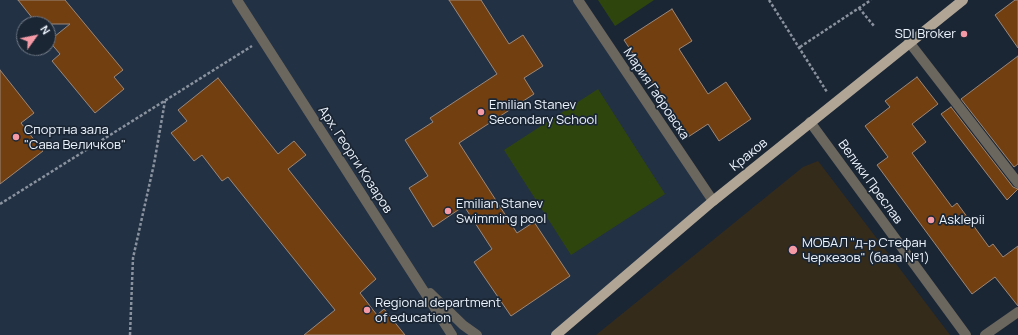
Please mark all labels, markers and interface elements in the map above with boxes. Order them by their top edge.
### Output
north arrow [16,16,56,56]
text: N [37,22,54,37]
place label: SDI Broker [895,26,956,42]
marker: SDI Broker [959,29,969,39]
street label: Мария Габровска [620,45,692,143]
place label: Emilian Stanev Secondary School [489,97,597,128]
street label: Арх. Георги Козаров [315,104,395,216]
marker: Emilian Stanev Secondary School [476,107,486,117]
place label: Спортна зала "Сава Величков" [24,122,126,153]
marker: Спортна зала "Сава Величков" [11,132,21,142]
street label: Краков [727,135,771,175]
street label: Велики Преслав [834,137,906,227]
place label: Emilian Stanev Swimming pool [456,196,546,227]
marker: Emilian Stanev Swimming pool [443,206,453,216]
place label: Asklepii [939,212,985,228]
marker: Asklepii [926,215,936,225]
place label: МОБАЛ "д-р Стефан Черкезов" (база №1) [802,235,930,266]
marker: МОБАЛ "д-р Стефан Черкезов" (база №1) [787,244,799,256]
place label: Regional department of education [375,295,501,326]
marker: Regional department of education [362,305,372,315]

